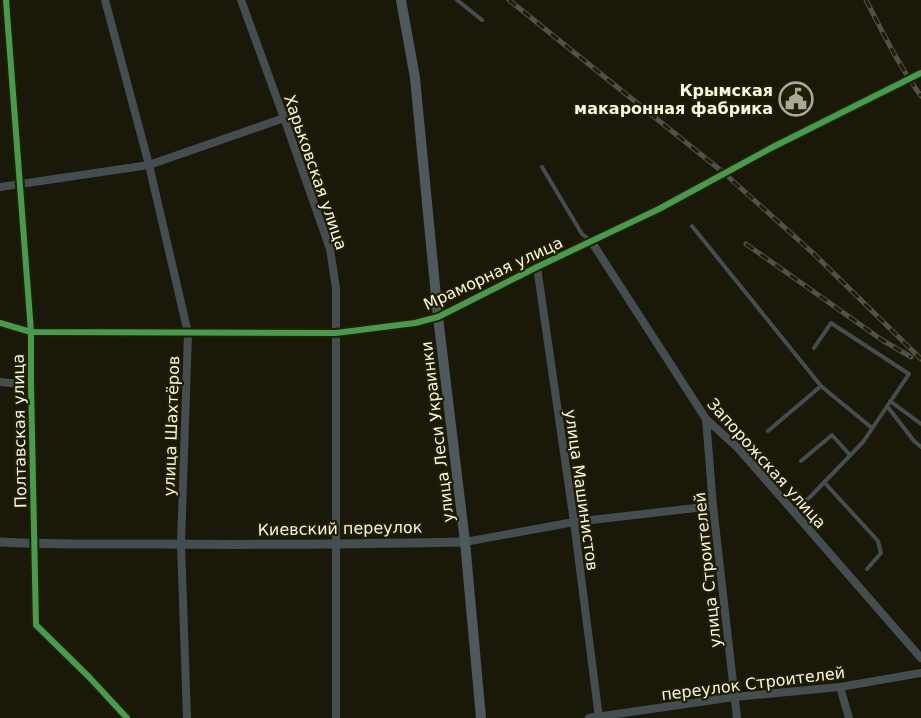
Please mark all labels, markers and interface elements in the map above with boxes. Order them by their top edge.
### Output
place label: Крымская макаронная фабрика [574,81,773,118]
public building icon: Крымская макаронная фабрика [778,81,814,117]
street label: Харьковская улица [280,92,351,252]
street label: Мраморная улица [421,233,566,314]
street label: улица Леси Украинки [417,340,458,524]
street label: Полтавская улица [9,354,30,508]
street label: улица Шахтёров [160,355,183,497]
street label: Запорожская улица [703,394,830,532]
street label: улица Машинистов [561,408,602,572]
street label: улица Строителей [690,491,725,649]
street label: Киевский переулок [257,518,423,539]
street label: переулок Строителей [660,663,846,704]

